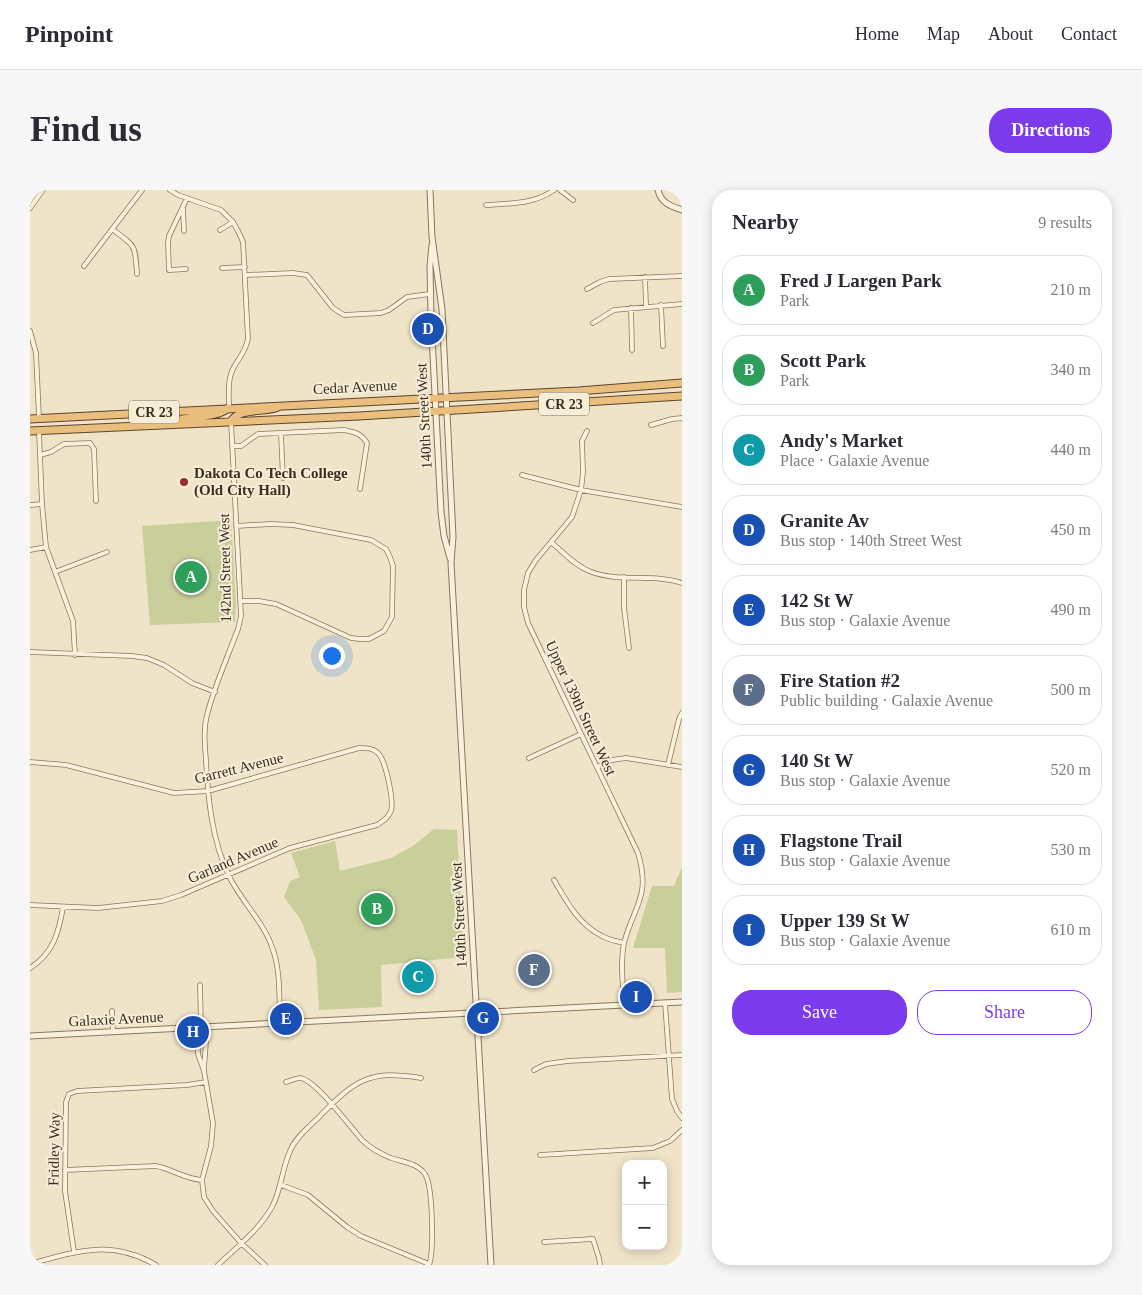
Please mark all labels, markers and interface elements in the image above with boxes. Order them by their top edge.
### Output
text: Pinpoint [25,21,113,47]
text: Home [855,24,899,44]
text: Map [927,24,960,44]
text: About [988,24,1033,44]
text: Contact [1061,24,1117,44]
button: Directions [989,108,1112,153]
text: Find us [30,110,142,149]
text: Nearby [732,210,799,234]
text: 9 results [1038,214,1092,231]
text: Fred J Largen Park [780,270,942,291]
text: A [743,281,755,298]
text: 210 m [1051,281,1091,298]
text: Park [780,292,809,309]
pin: D [412,310,444,348]
text: Scott Park [780,350,866,371]
text: B [744,361,754,378]
text: 340 m [1051,361,1091,378]
street label: 140th Street West [413,362,435,469]
text: Park [780,372,809,389]
street label: Cedar Avenue [312,377,398,397]
road number: CR 23 [539,392,589,415]
road number: CR 23 [129,400,179,423]
text: Andy's Market [780,430,903,451]
text: C [743,441,755,458]
text: 440 m [1051,441,1091,458]
text: Place · Galaxie Avenue [780,452,929,469]
place label: Dakota Co Tech College (Old City Hall) [194,465,348,499]
marker: Dakota Co Tech College (Old City Hall) [178,476,190,488]
text: Granite Av [780,510,869,531]
street label: 142nd Street West [216,512,234,623]
text: D [743,521,755,538]
text: 450 m [1051,521,1091,538]
text: Bus stop · 140th Street West [780,532,962,549]
pin: A [175,558,207,596]
text: 142 St W [780,590,854,611]
text: E [744,601,754,618]
text: 490 m [1051,601,1091,618]
text: Bus stop · Galaxie Avenue [780,612,950,629]
street label: Upper 139th Street West [543,638,620,779]
your location [319,643,345,669]
text: Fire Station #2 [780,670,900,691]
text: F [744,681,754,698]
text: 500 m [1051,681,1091,698]
text: Public building · Galaxie Avenue [780,692,993,709]
street label: Garrett Avenue [193,749,285,787]
text: 140 St W [780,750,854,771]
text: G [743,761,755,778]
text: 520 m [1051,761,1091,778]
text: Bus stop · Galaxie Avenue [780,772,950,789]
text: Flagstone Trail [780,830,902,851]
street label: Garland Avenue [185,834,281,886]
text: H [743,841,755,858]
text: 530 m [1051,841,1091,858]
text: Bus stop · Galaxie Avenue [780,852,950,869]
street label: 140th Street West [448,861,470,968]
pin: B [361,890,393,928]
text: Upper 139 St W [780,910,910,931]
text: I [746,921,752,938]
text: 610 m [1051,921,1091,938]
text: Bus stop · Galaxie Avenue [780,932,950,949]
pin: F [518,951,550,989]
pin: C [402,958,434,996]
pin: I [620,978,652,1016]
button: Save [732,990,907,1035]
button: Share [917,990,1092,1035]
pin: G [467,999,499,1037]
pin: E [270,1000,302,1038]
street label: Galaxie Avenue [68,1009,164,1029]
pin: H [177,1013,209,1051]
street label: Fridley Way [45,1111,63,1186]
map controls [622,1160,667,1250]
button: + [622,1160,667,1205]
button: − [622,1205,667,1250]

